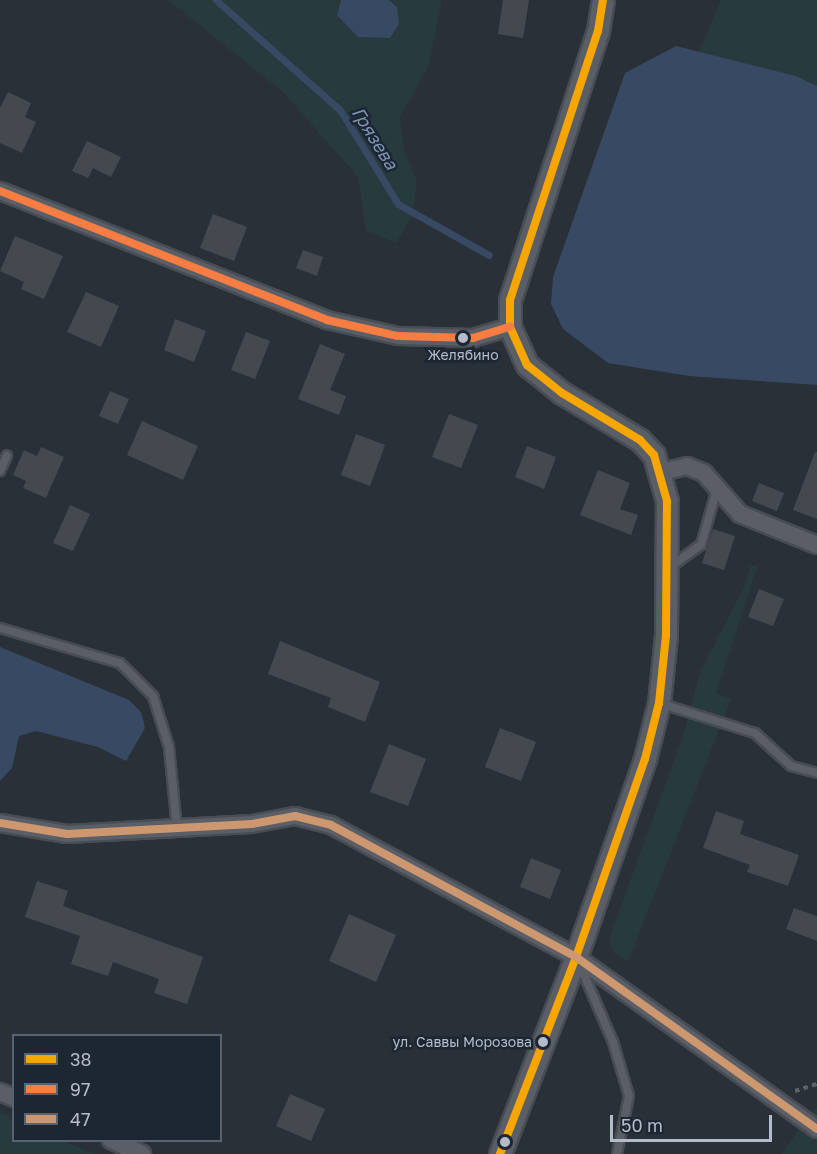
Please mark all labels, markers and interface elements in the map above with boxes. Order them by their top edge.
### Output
water label: Грязева [347,103,403,173]
marker: Желябино [457,332,469,344]
place label: Желябино [427,347,499,363]
legend [12,1034,222,1142]
place label: ул. Саввы Морозова [393,1034,532,1050]
marker: ул. Саввы Морозова [537,1036,549,1048]
text: 38 [70,1048,92,1070]
text: 97 [70,1078,90,1100]
scale bar [613,1103,775,1141]
text: 47 [70,1108,91,1130]
text: 50 m [621,1114,663,1136]
unlabelled marker [499,1136,511,1148]

